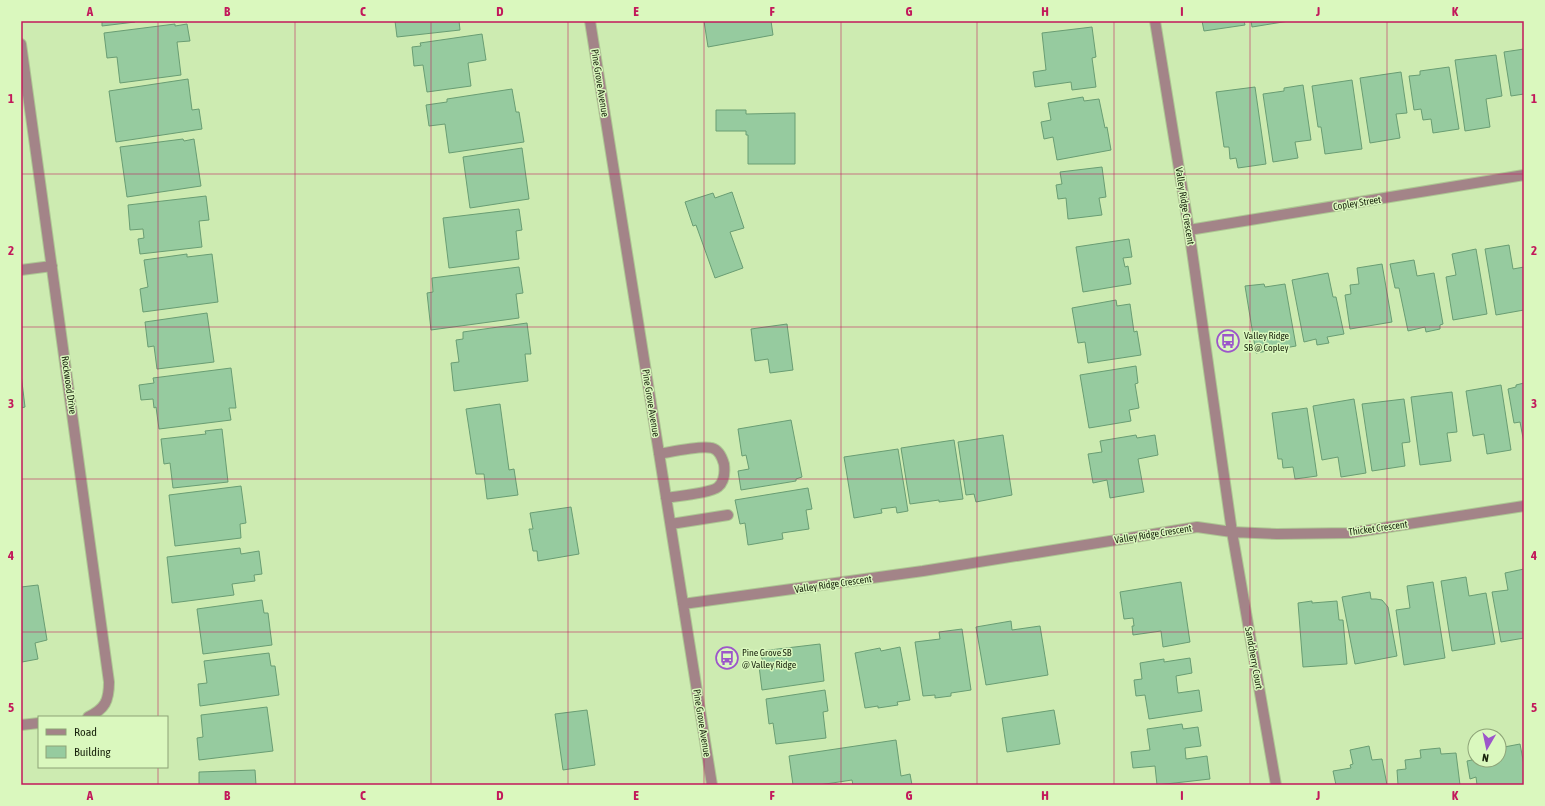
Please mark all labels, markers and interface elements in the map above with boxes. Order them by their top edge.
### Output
text: A [86,4,94,19]
text: B [224,4,231,19]
text: C [360,4,366,19]
text: D [496,4,504,19]
text: E [633,4,639,19]
text: F [769,4,775,19]
text: G [906,4,913,19]
text: H [1041,4,1049,19]
text: I [1180,4,1184,19]
text: J [1315,4,1320,19]
text: K [1452,4,1459,19]
street label: Pine Grove Avenue [589,48,611,118]
text: 1 [8,91,14,106]
text: 1 [1531,91,1537,106]
street label: Valley Ridge Crescent [1173,167,1197,245]
street label: Copley Street [1332,194,1382,212]
text: 2 [8,243,14,258]
text: 2 [1531,243,1537,258]
bus stop icon: Valley Ridge SB @ Copley [1215,328,1241,354]
place label: Valley Ridge SB @ Copley [1244,330,1290,353]
street label: Rockwood Drive [59,355,79,415]
street label: Pine Grove Avenue [640,368,662,438]
text: 3 [8,396,14,411]
text: 3 [1531,396,1537,411]
street label: Thicket Crescent [1348,518,1408,538]
street label: Valley Ridge Crescent [1114,522,1192,546]
text: 4 [7,548,14,563]
text: 4 [1530,548,1537,563]
street label: Valley Ridge Crescent [794,573,872,595]
street label: Sandcherry Court [1243,626,1265,690]
bus stop icon: Pine Grove SB @ Valley Ridge [714,645,740,671]
place label: Pine Grove SB @ Valley Ridge [742,647,797,670]
street label: Pine Grove Avenue [691,688,713,758]
text: 5 [8,700,14,715]
text: 5 [1531,700,1537,715]
legend [38,716,168,768]
text: Road [74,725,97,739]
north arrow [1467,728,1507,768]
text: Building [74,745,112,759]
text: N [1481,751,1490,764]
text: A [86,788,94,803]
text: B [224,788,231,803]
text: C [360,788,366,803]
text: D [496,788,504,803]
text: E [633,788,639,803]
text: F [769,788,775,803]
text: G [906,788,913,803]
text: H [1041,788,1049,803]
text: I [1180,788,1184,803]
text: J [1315,788,1320,803]
text: K [1452,788,1459,803]

